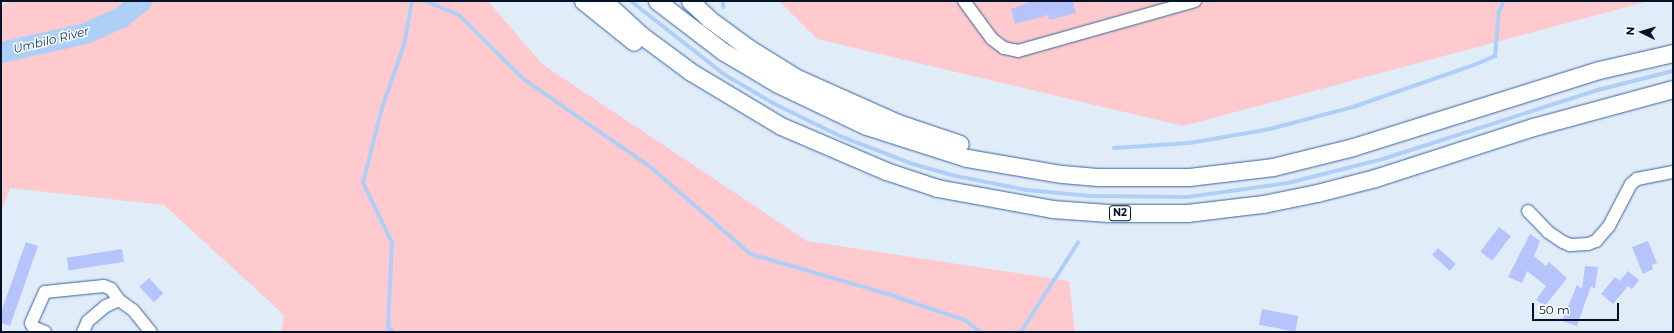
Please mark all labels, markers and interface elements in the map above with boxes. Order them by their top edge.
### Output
north arrow [1622,12,1662,52]
water label: Umbilo River [12,24,90,56]
text: N [1623,26,1637,36]
road number: N2 [1109,205,1131,221]
scale bar [1534,295,1621,321]
text: 50 m [1539,302,1570,317]

